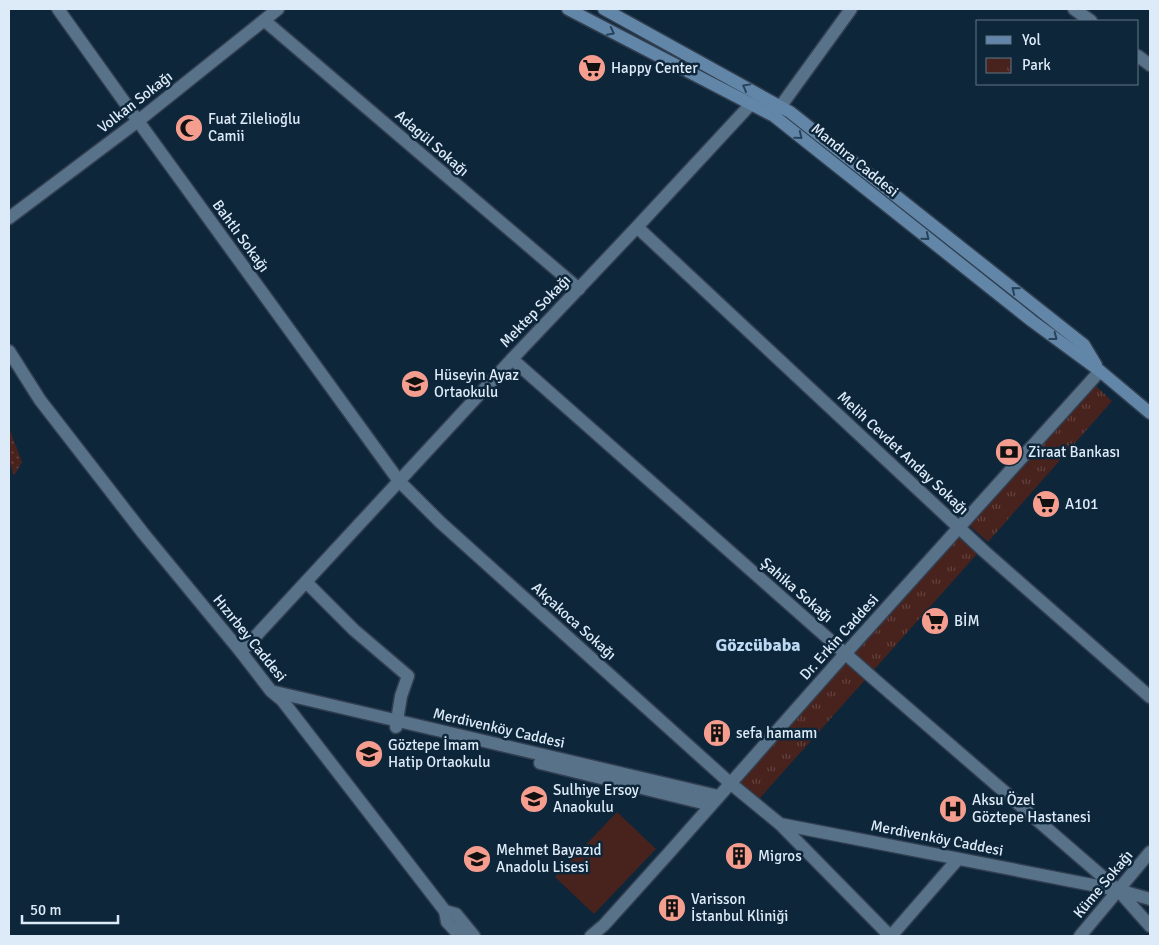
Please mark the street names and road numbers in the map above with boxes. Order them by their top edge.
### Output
street label: Volkan Sokağı [94,67,176,137]
street label: Adagül Sokağı [392,106,472,180]
street label: Mandıra Caddesi [808,119,902,201]
street label: Bahtlı Sokağı [209,196,273,276]
street label: Mektep Sokağı [496,271,574,351]
street label: Melih Cevdet Anday Sokağı [834,388,972,518]
street label: Şahika Sokağı [757,554,837,626]
street label: Akçakoca Sokağı [528,578,620,664]
street label: Dr. Erkin Caddesi [796,590,882,684]
street label: Hızırbey Caddesi [209,591,291,685]
street label: Merdivenköy Caddesi [431,704,567,752]
street label: Merdivenköy Caddesi [869,816,1005,860]
street label: Küme Sokağı [1069,846,1137,922]

